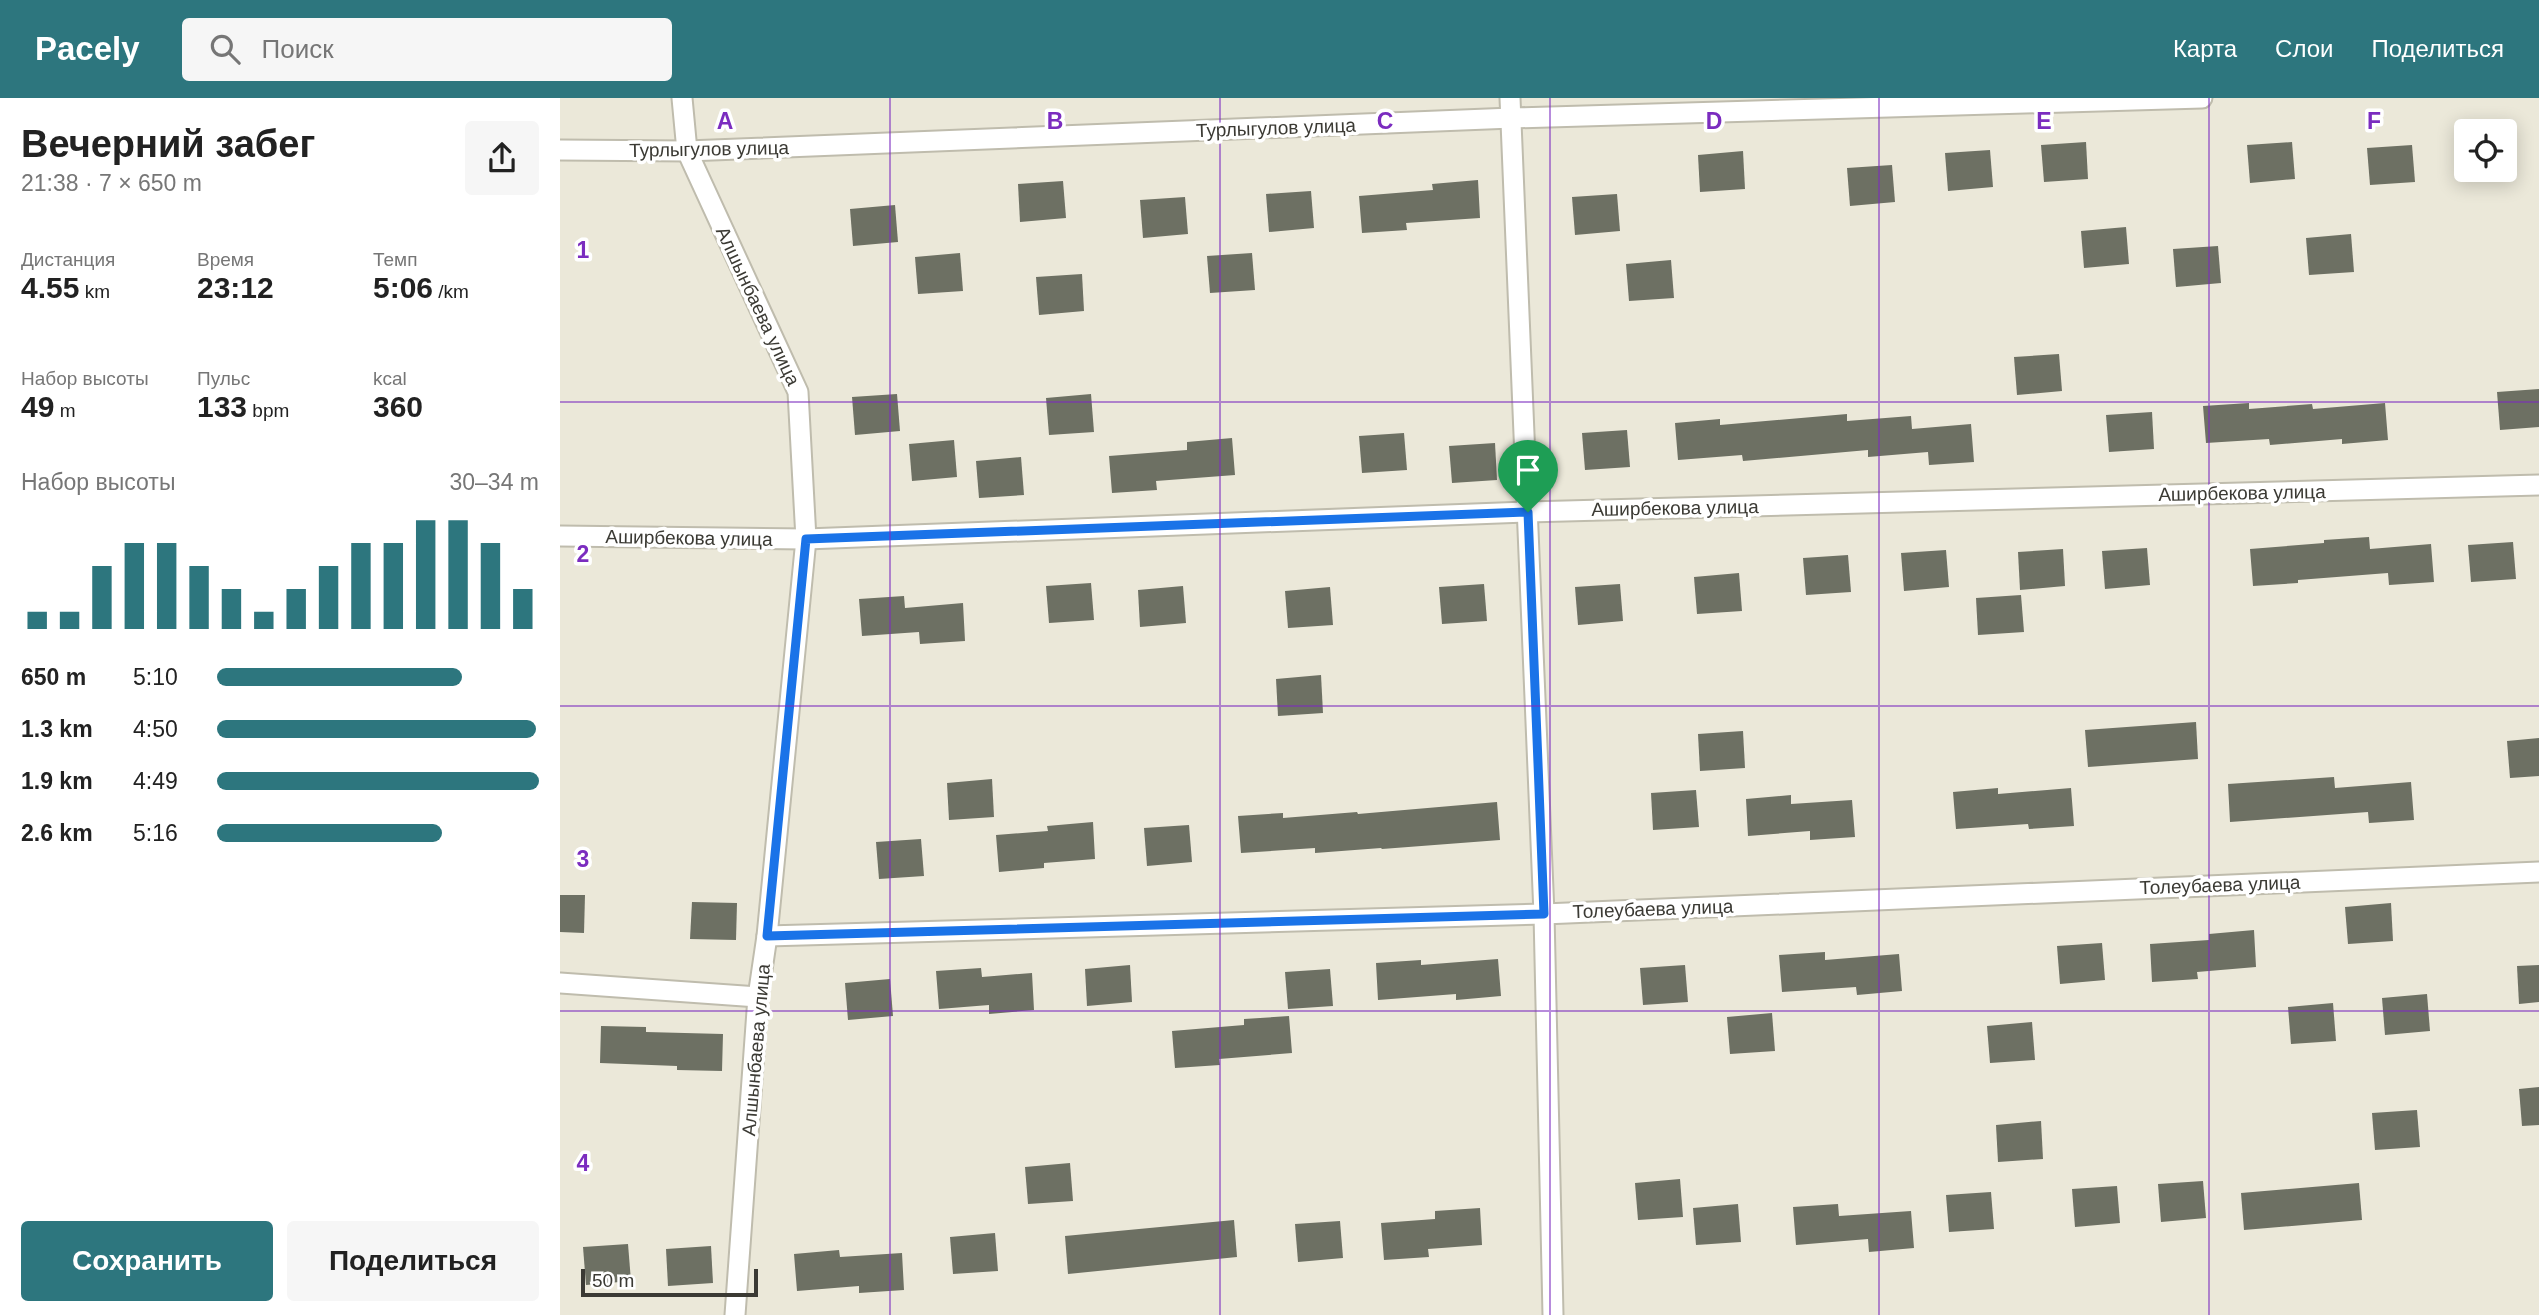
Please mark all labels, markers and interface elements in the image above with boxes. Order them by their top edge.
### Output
search box [182,18,672,81]
text: Pacely [35,30,140,67]
icon: search [206,30,244,68]
text: Поиск [262,34,334,64]
text: Карта [2173,35,2237,62]
text: Слои [2275,35,2333,62]
text: Поделиться [2371,35,2504,62]
text: A [717,108,733,134]
text: B [1047,108,1063,134]
text: C [1377,108,1393,134]
text: D [1706,108,1722,134]
text: E [2036,108,2052,134]
text: F [2367,108,2381,134]
street label: Турлыгулов улица [1196,115,1357,141]
map controls [2454,119,2517,182]
button: locate [2454,119,2517,182]
button: share [465,121,539,195]
text: Вечерний забег [21,123,315,165]
street label: Турлыгулов улица [629,137,790,161]
text: 21:38 · 7 × 650 m [21,170,202,196]
street label: Алшынбаева улица [712,223,804,389]
text: 1 [577,237,590,263]
text: Дистанция [21,249,115,270]
text: Время [197,249,254,270]
text: Темп [373,249,417,270]
text: 4.55 [21,271,79,304]
text: 23:12 [197,271,274,304]
text: 5:06 [373,271,433,304]
text: km [79,281,110,302]
text: /km [433,281,469,302]
text: Набор высоты [21,368,149,389]
text: Пульс [197,368,250,389]
text: kcal [373,368,407,389]
text: 49 [21,390,54,423]
text: 133 [197,390,247,423]
text: 360 [373,390,423,423]
text: m [54,400,75,421]
text: bpm [247,400,289,421]
pin [1498,440,1558,512]
icon: arrive [1509,451,1547,489]
text: Набор высоты [21,469,175,495]
text: 30–34 m [449,469,539,495]
street label: Аширбекова улица [2158,481,2326,505]
street label: Аширбекова улица [1591,496,1759,520]
street label: Аширбекова улица [605,526,773,550]
text: 2 [577,541,589,567]
text: 650 m [21,664,86,690]
text: 5:10 [133,664,178,690]
text: 1.3 km [21,716,93,742]
text: 4:50 [133,716,178,742]
text: 1.9 km [21,768,93,794]
text: 4:49 [133,768,178,794]
text: 2.6 km [21,820,93,846]
text: 5:16 [133,820,178,846]
text: 3 [577,846,589,872]
street label: Толеубаева улица [2139,872,2301,898]
street label: Толеубаева улица [1572,896,1734,922]
street label: Алшынбаева улица [738,963,774,1137]
text: 4 [577,1150,590,1176]
button: Сохранить [21,1221,273,1301]
button: Поделиться [287,1221,539,1301]
scale bar [581,1266,758,1298]
text: 50 m [592,1270,634,1291]

